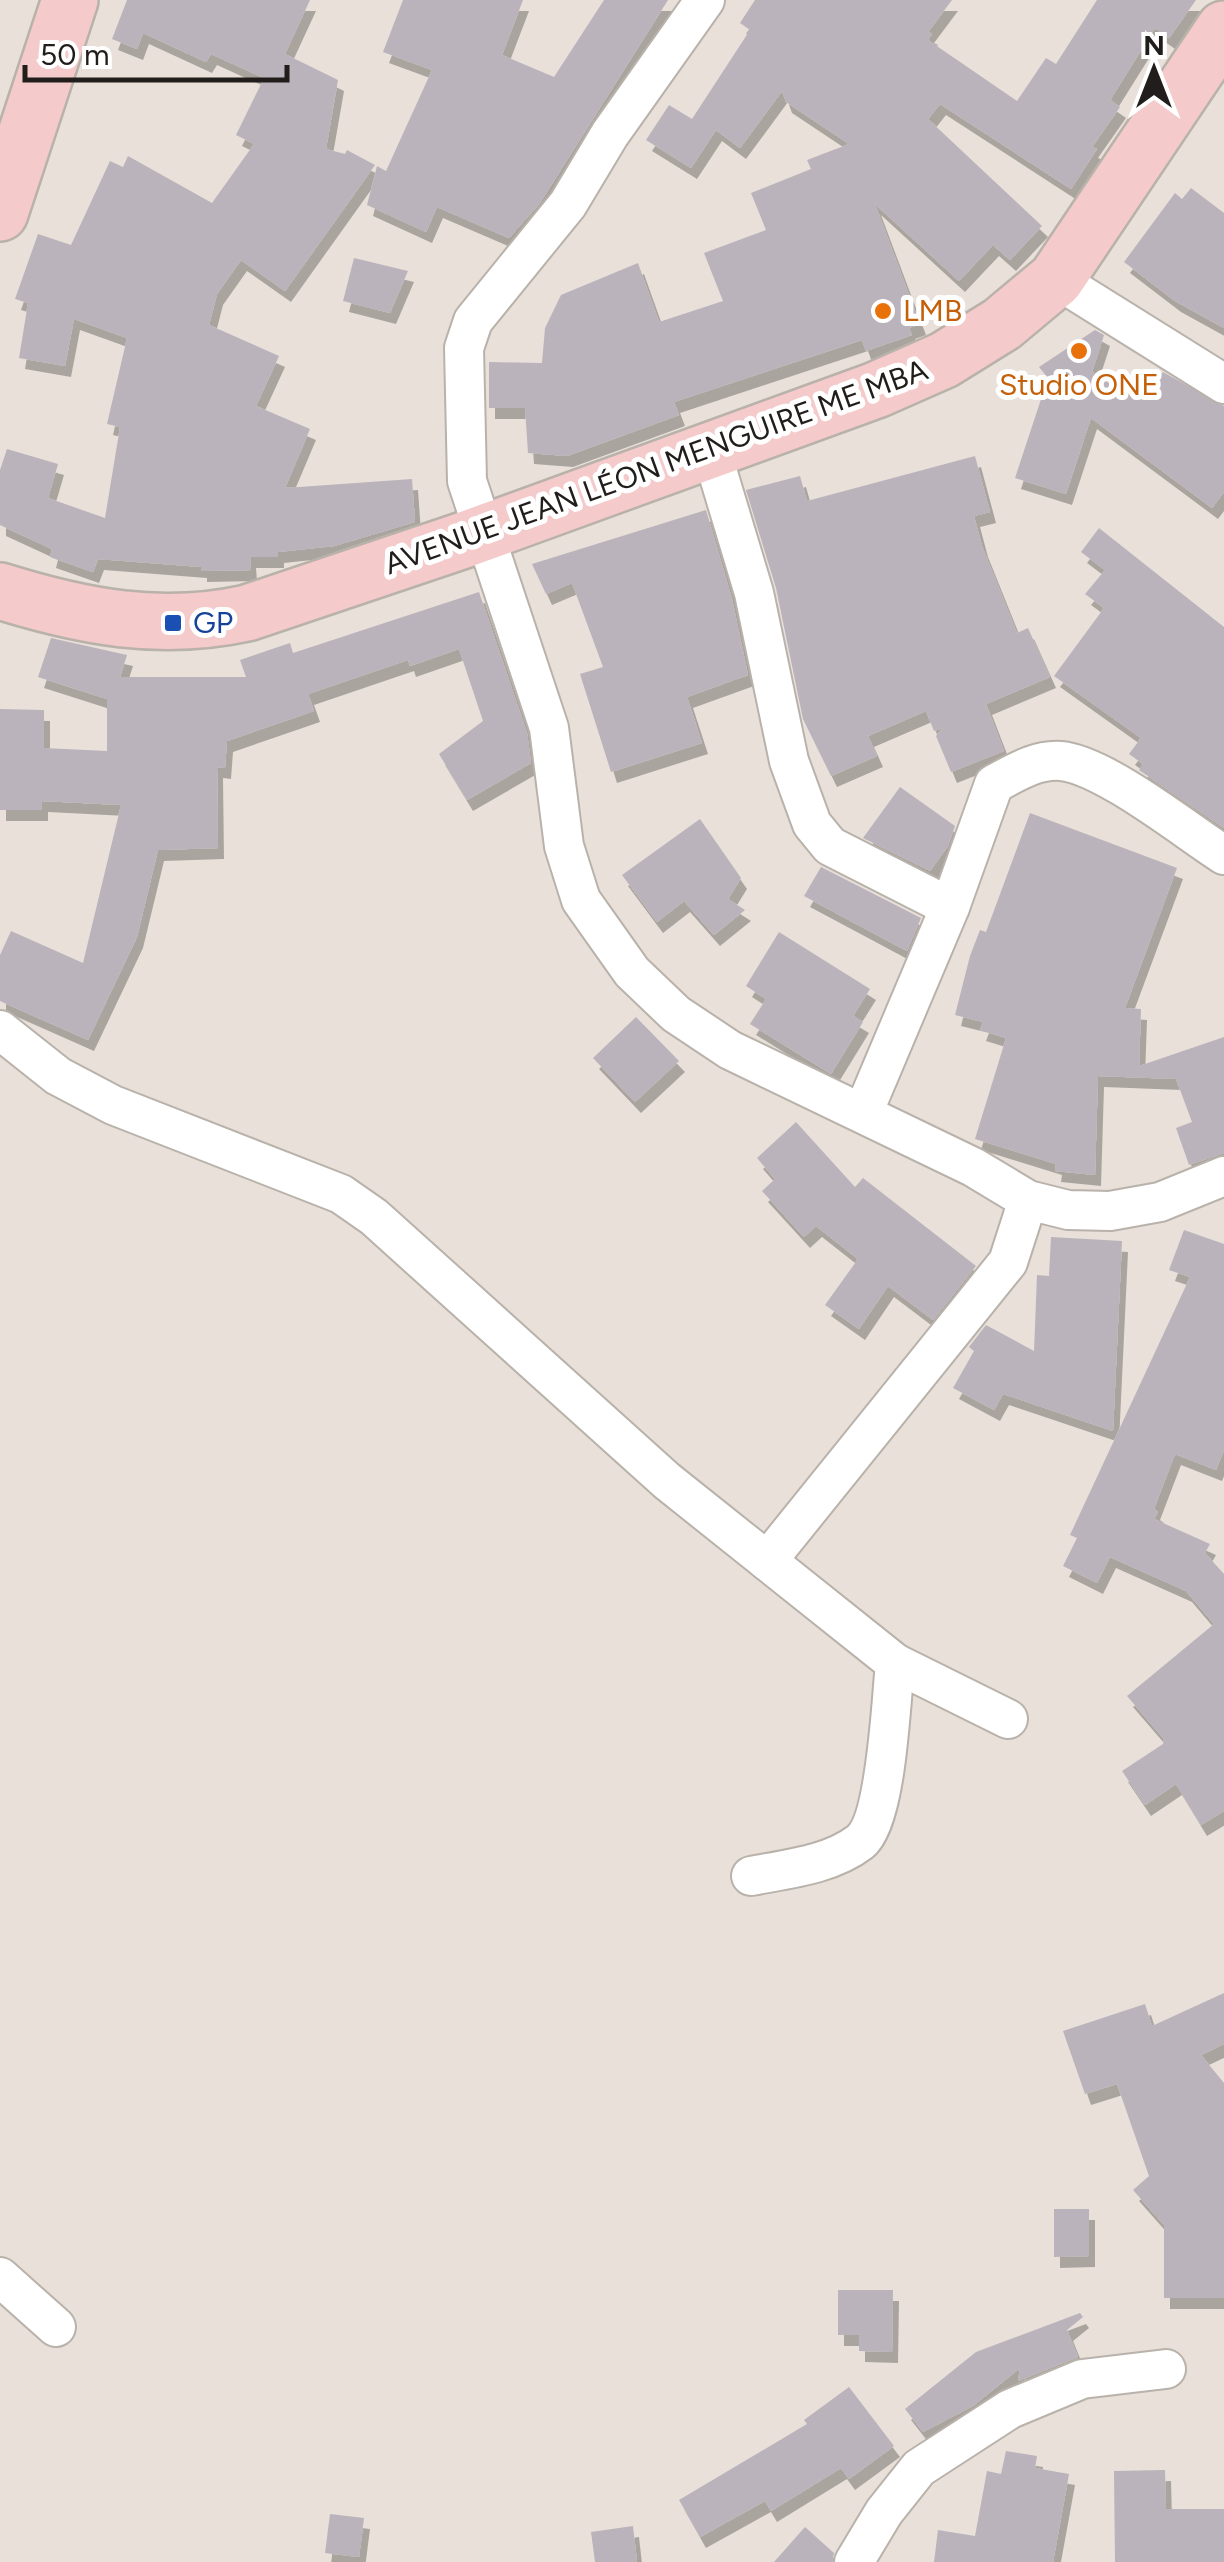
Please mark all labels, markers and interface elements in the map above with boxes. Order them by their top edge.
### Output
scale bar [25,20,288,82]
north arrow [1104,20,1204,120]
text: N [1143,28,1165,62]
text: 50 m [40,36,109,73]
place label: LMB [903,292,962,329]
marker: LMB [872,300,894,322]
marker: Studio ONE [1068,340,1090,362]
street label: AVENUE JEAN LÉON MENGUIRE ME MBA [379,350,933,582]
place label: Studio ONE [999,366,1159,403]
place label: GP [193,604,233,641]
marker: GP [162,612,184,634]

